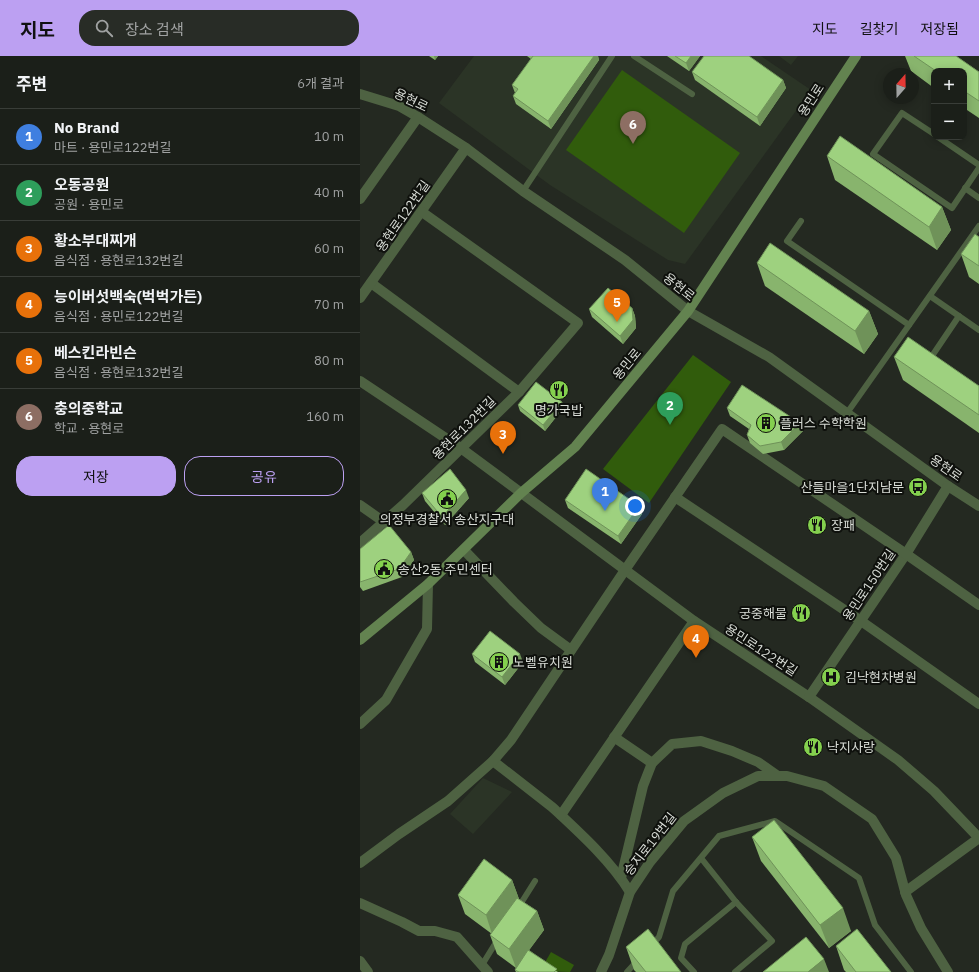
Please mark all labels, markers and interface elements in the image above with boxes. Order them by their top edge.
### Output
search box [79,10,359,46]
icon: search [93,17,115,39]
text: 지도 [20,18,55,42]
text: 장소 검색 [125,20,184,39]
text: 지도 [812,20,838,38]
text: 길찾기 [860,20,898,38]
text: 저장됨 [920,20,959,38]
north arrow [883,68,919,104]
map controls [931,68,967,140]
button: + [931,68,967,104]
text: 주변 [16,73,47,95]
text: 6개 결과 [297,75,344,92]
street label: 용민로 [794,80,828,120]
street label: 용현로 [391,84,431,116]
button: − [931,104,967,140]
pin: 6 [620,111,646,144]
text: No Brand [54,118,119,137]
text: 1 [25,128,33,145]
text: 10 m [314,128,344,145]
text: 마트 · 용민로122번길 [54,139,172,156]
text: 오동공원 [54,175,109,194]
street label: 용현로122번길 [372,177,434,255]
text: 2 [25,184,33,201]
text: 40 m [314,184,344,201]
text: 공원 · 용민로 [54,196,124,213]
text: 황소부대찌개 [54,231,137,250]
text: 3 [25,240,33,257]
text: 60 m [314,240,344,257]
text: 음식점 · 용현로132번길 [54,252,183,269]
street label: 용현로 [660,269,698,305]
text: 능이버섯백숙(벅벅가든) [54,287,202,306]
pin: 5 [604,289,630,322]
text: 4 [25,296,33,313]
text: 70 m [314,296,344,313]
text: 음식점 · 용민로122번길 [54,308,183,325]
text: 베스킨라빈슨 [54,343,137,362]
street label: 용민로 [609,345,645,383]
text: 5 [25,352,33,369]
text: 80 m [314,352,344,369]
text: 음식점 · 용현로132번길 [54,364,183,381]
restaurant icon: 명가국밥 [548,379,570,401]
pin: 2 [657,392,683,425]
street label: 용현로132번길 [429,393,499,463]
text: 충의중학교 [54,399,123,418]
place label: 명가국밥 [535,402,583,419]
text: 6 [25,408,33,425]
text: 160 m [306,408,344,425]
building icon: 플러스 수학학원 [755,412,777,434]
place label: 플러스 수학학원 [780,415,867,432]
text: 학교 · 용현로 [54,420,124,437]
pin: 3 [490,421,516,454]
street label: 용현로 [926,451,966,485]
button: 저장 [16,456,176,496]
button: 공유 [184,456,344,496]
bus stop icon: 산들마을1단지남문 [907,476,929,498]
pin: 1 [592,478,618,511]
place label: 산들마을1단지남문 [801,479,904,496]
public building icon: 의정부경찰서 송산지구대 [436,488,458,510]
your location [625,496,645,516]
place label: 의정부경찰서 송산지구대 [380,511,514,528]
restaurant icon: 장패 [806,514,828,536]
place label: 장패 [831,517,855,534]
street label: 용민로150번길 [839,546,899,624]
public building icon: 송산2동 주민센터 [373,558,395,580]
place label: 송산2동 주민센터 [398,561,493,578]
restaurant icon: 궁중해물 [790,602,812,624]
place label: 궁중해물 [739,605,787,622]
street label: 용민로122번길 [721,620,801,680]
pin: 4 [683,625,709,658]
building icon: 노벨유치원 [488,651,510,673]
place label: 노벨유치원 [513,654,573,671]
hospital icon: 김낙현차병원 [820,666,842,688]
place label: 김낙현차병원 [845,669,917,686]
restaurant icon: 낙지사랑 [802,736,824,758]
place label: 낙지사랑 [827,739,875,756]
street label: 승지로19번길 [620,809,680,879]

